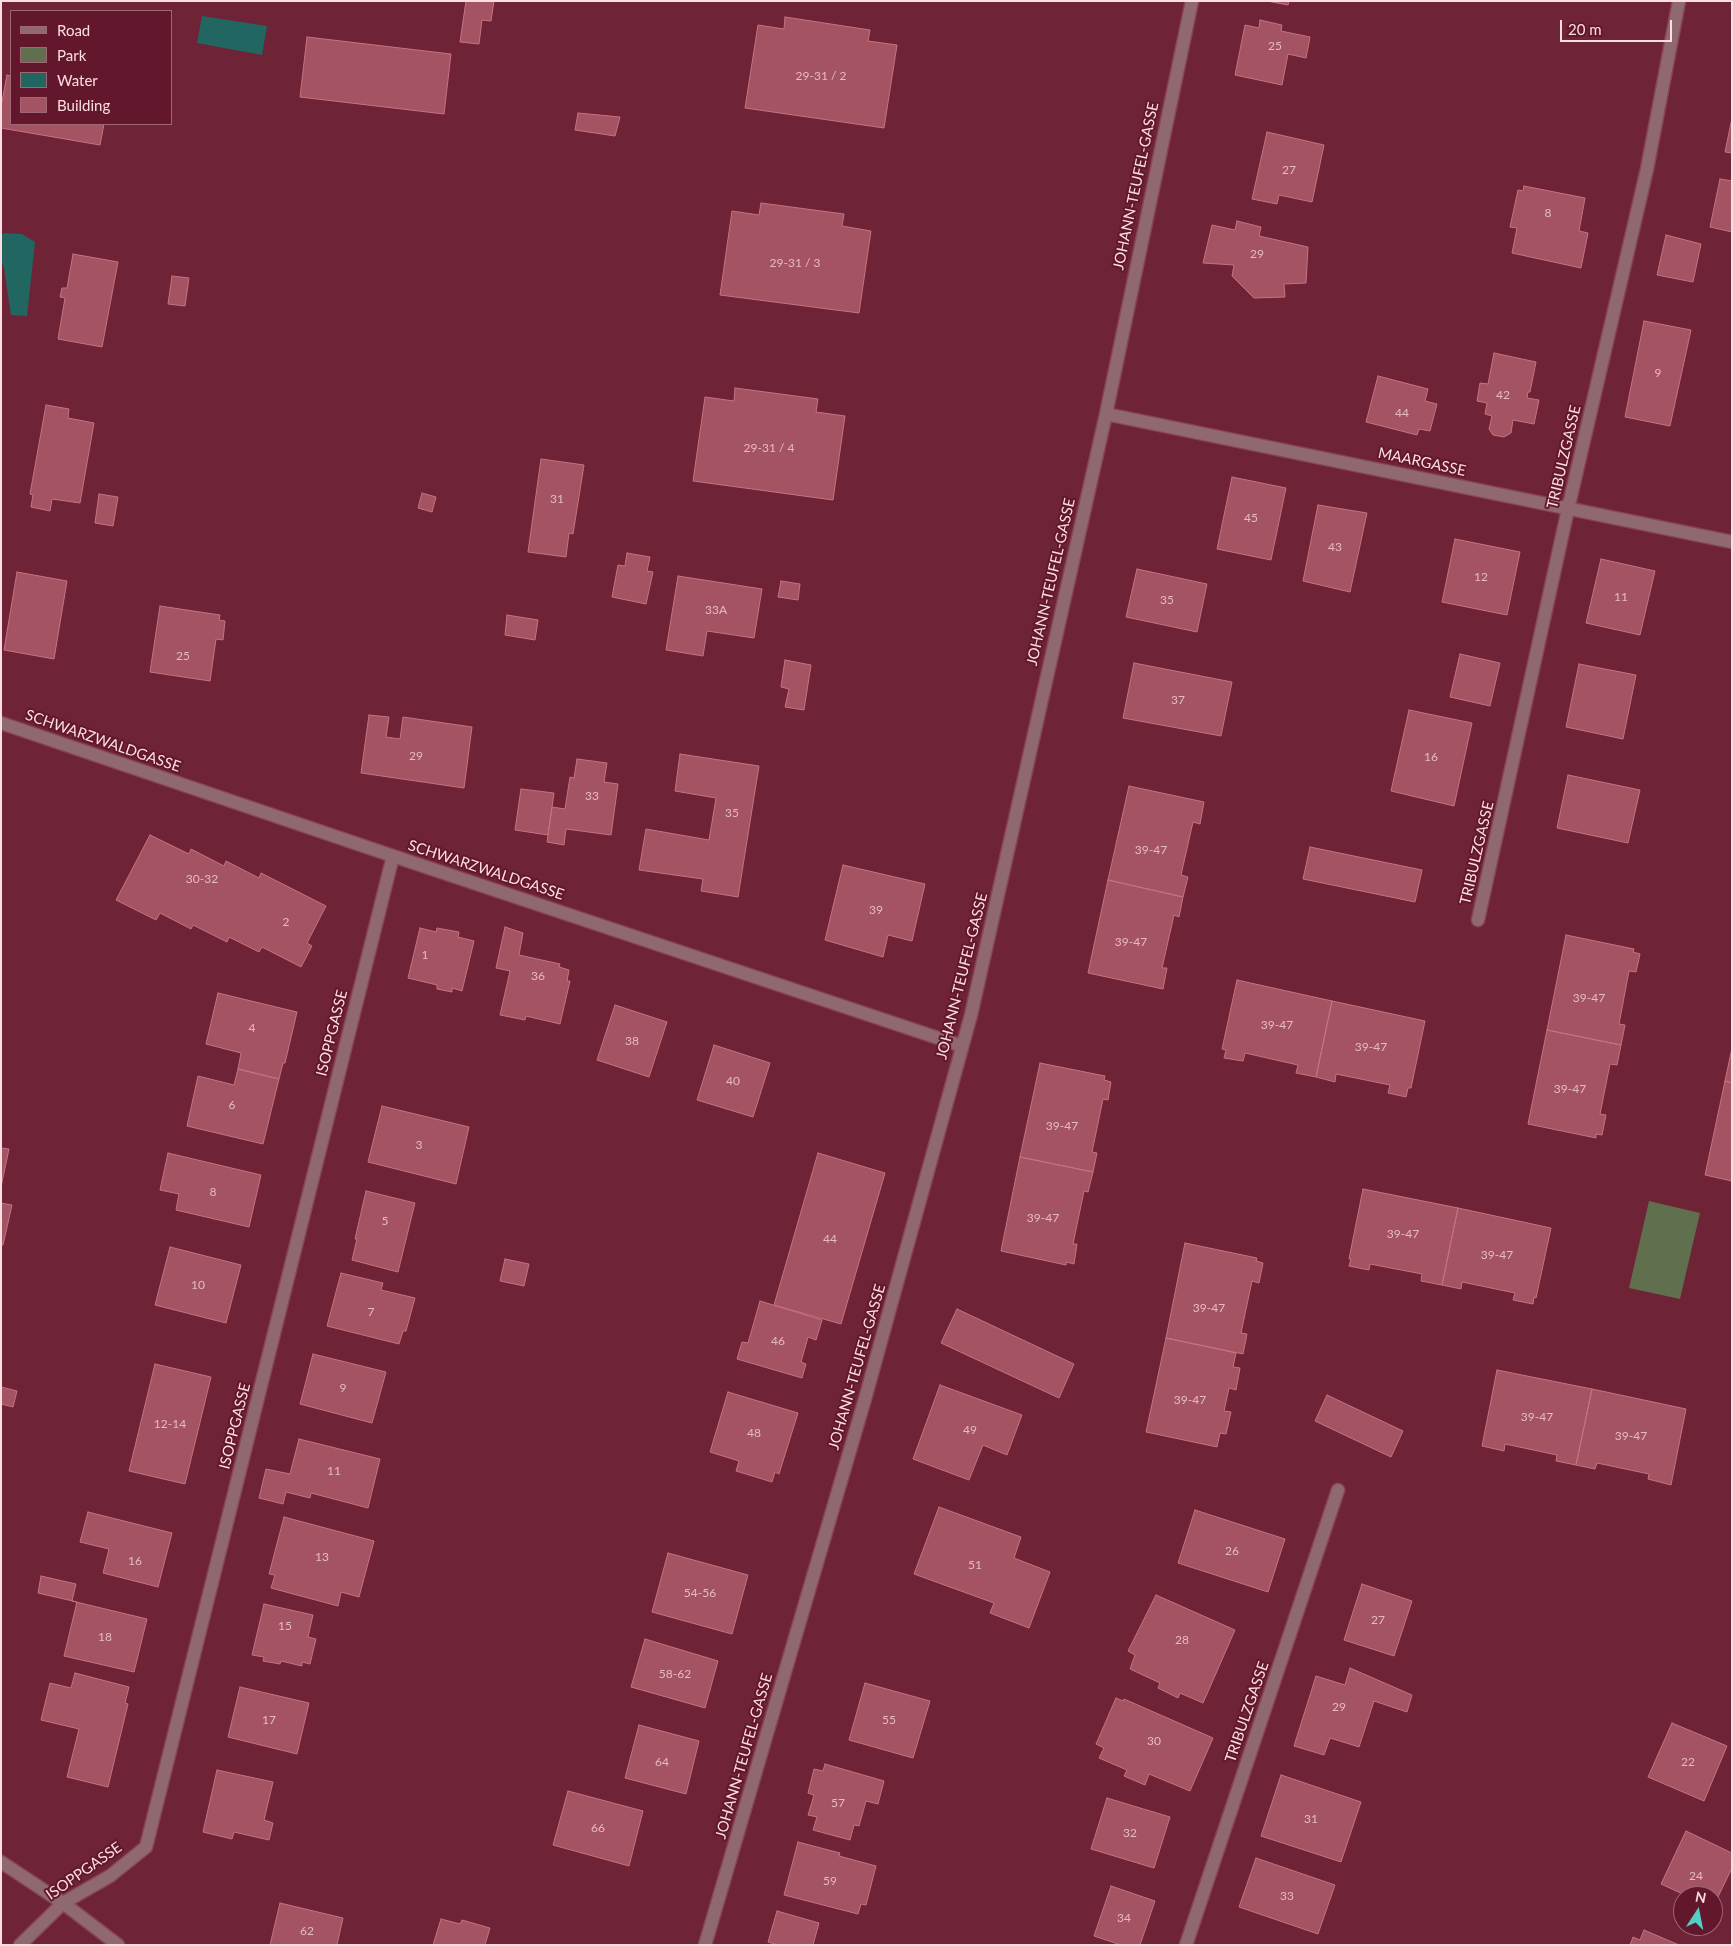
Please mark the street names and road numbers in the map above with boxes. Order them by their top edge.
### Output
street label: JOHANN-TEUFEL-GASSE [1109,100,1163,272]
street label: TRIBULZGASSE [1543,404,1585,510]
street label: MAARGASSE [1376,444,1468,480]
street label: JOHANN-TEUFEL-GASSE [1023,496,1079,668]
street label: SCHWARZWALDGASSE [23,706,183,776]
street label: TRIBULZGASSE [1456,800,1498,906]
street label: SCHWARZWALDGASSE [406,836,566,904]
street label: JOHANN-TEUFEL-GASSE [933,891,991,1061]
street label: ISOPPGASSE [313,988,351,1078]
street label: JOHANN-TEUFEL-GASSE [825,1282,889,1452]
street label: ISOPPGASSE [216,1381,254,1471]
street label: TRIBULZGASSE [1221,1659,1273,1765]
street label: JOHANN-TEUFEL-GASSE [712,1671,776,1841]
street label: ISOPPGASSE [43,1838,125,1904]

